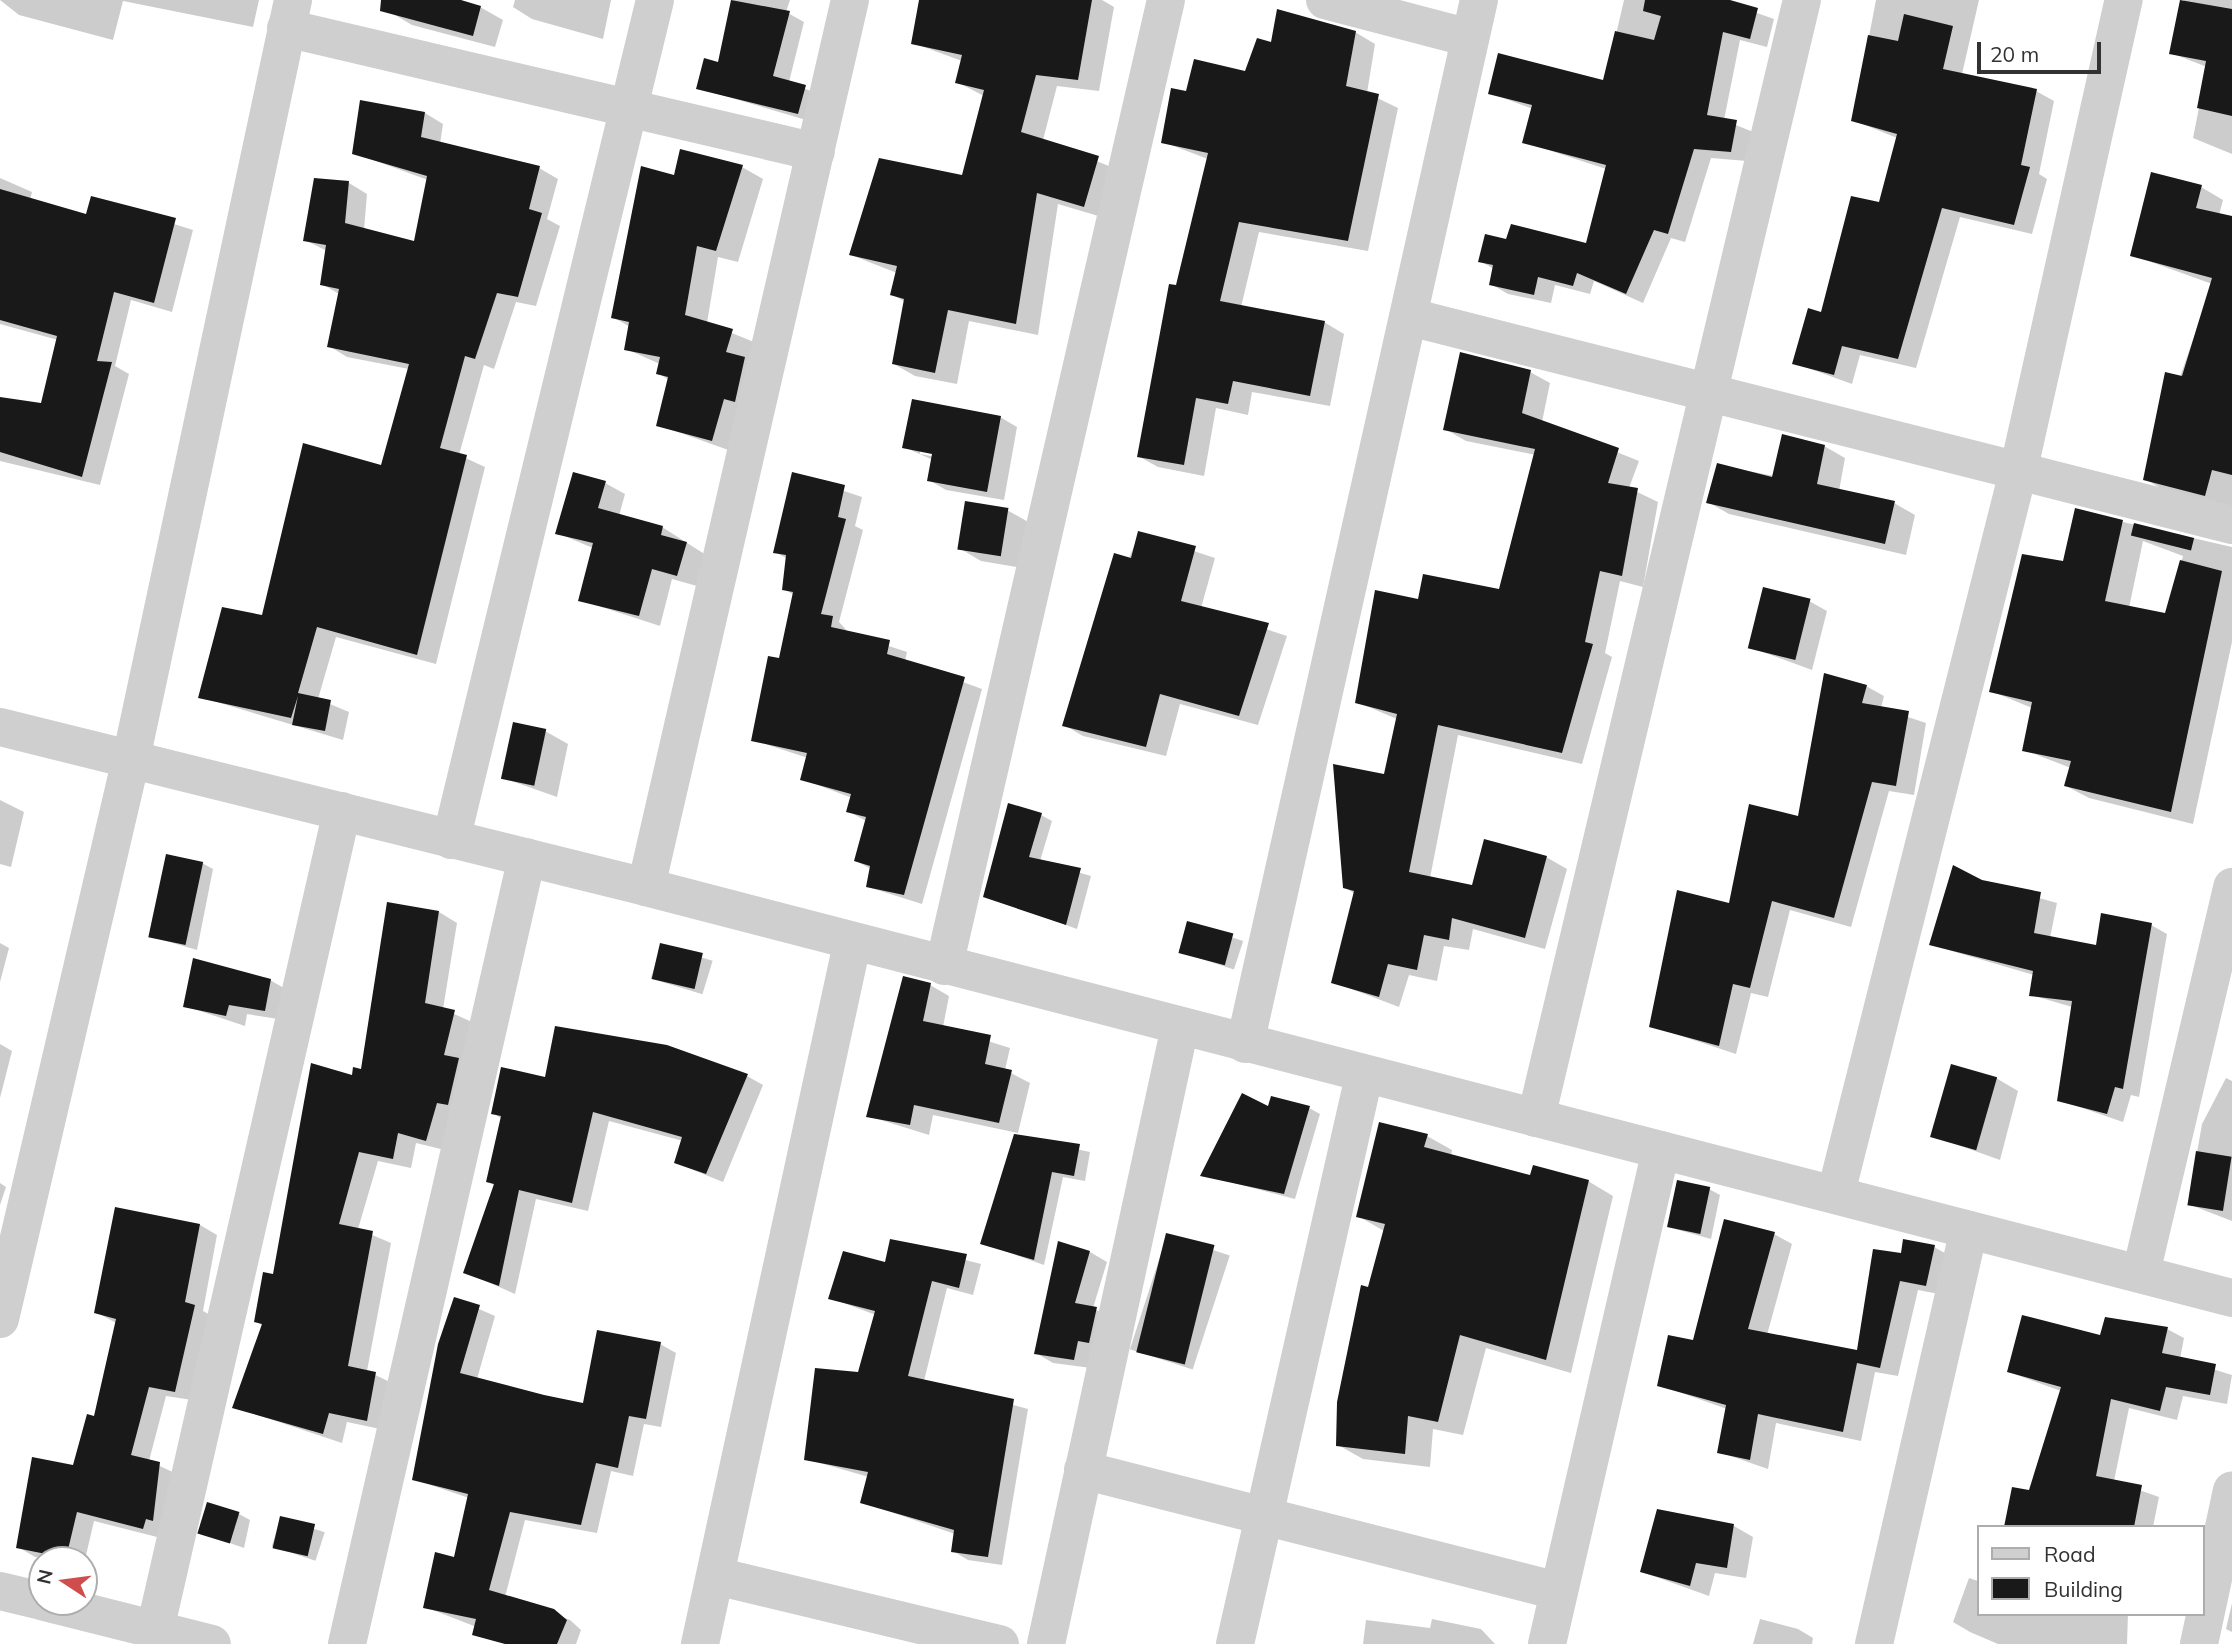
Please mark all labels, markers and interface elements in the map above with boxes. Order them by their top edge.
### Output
scale bar [1980,28,2104,72]
text: 20 m [1990,41,2039,67]
legend [1976,1525,2204,1616]
text: Road [2044,1541,2095,1567]
north arrow [28,1546,98,1616]
text: N [31,1567,58,1586]
text: Building [2044,1576,2123,1602]

